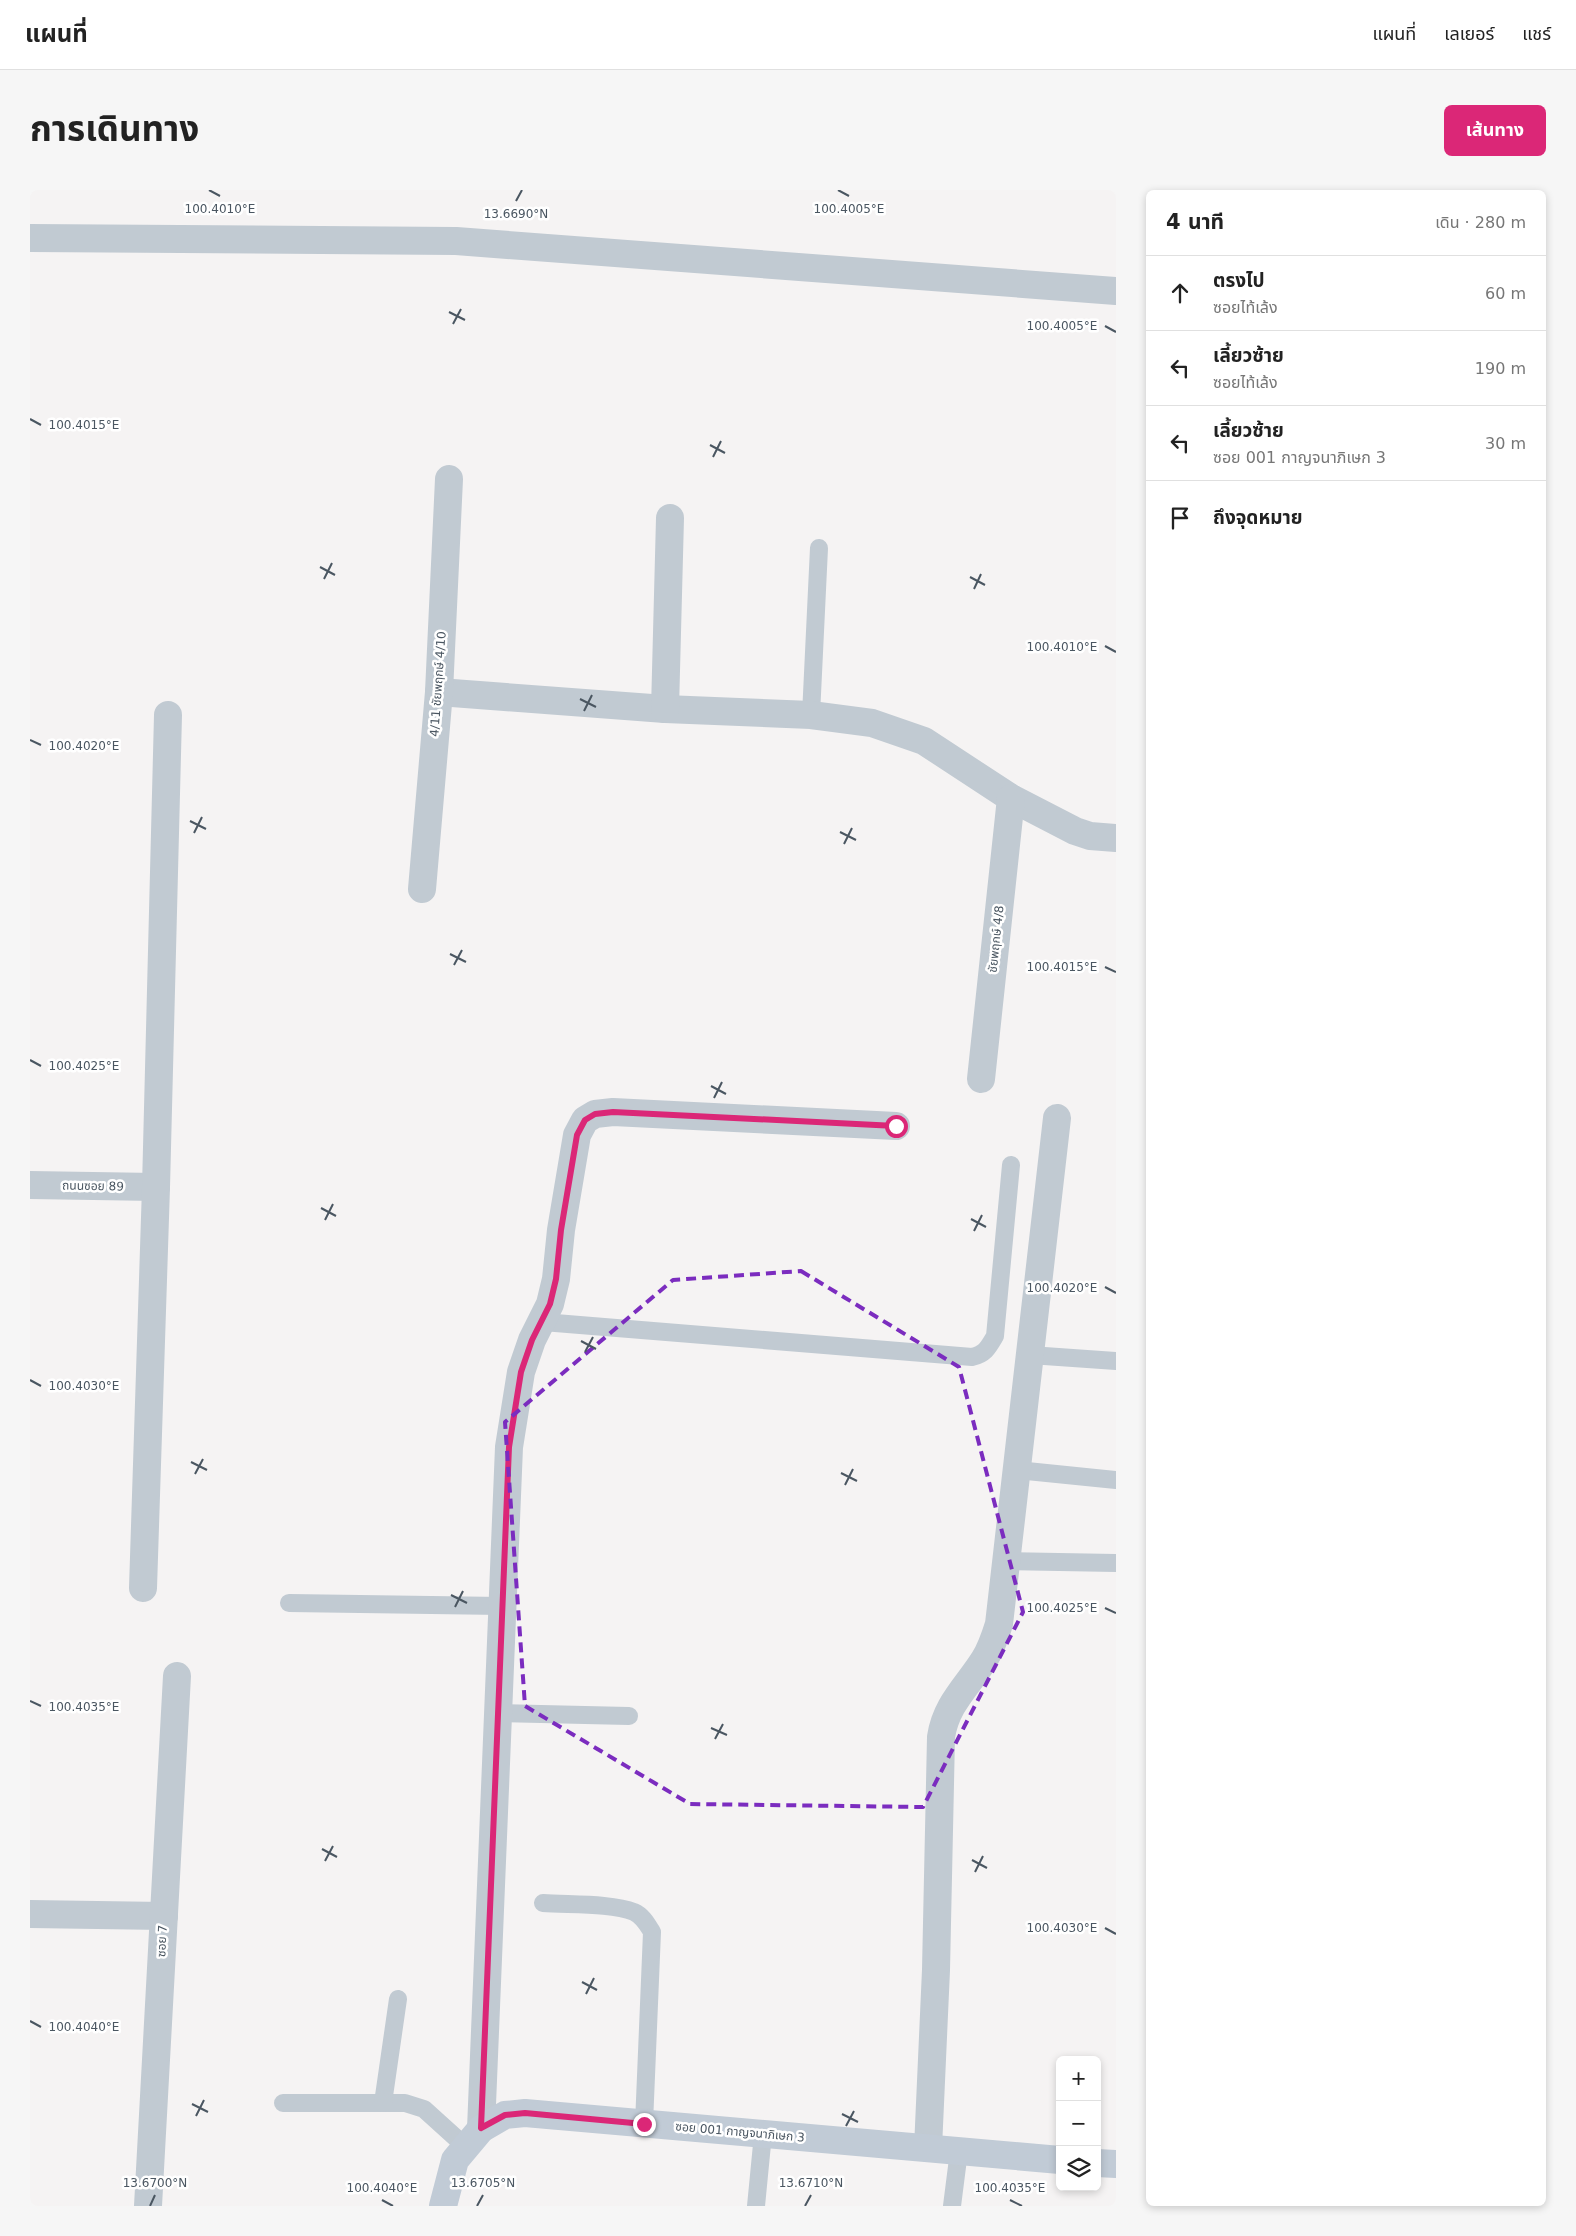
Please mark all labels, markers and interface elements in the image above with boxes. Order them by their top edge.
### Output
text: แผนที่ [25,20,88,48]
text: แผนที่ [1372,23,1416,44]
text: เลเยอร์ [1444,23,1494,44]
text: แชร์ [1522,23,1551,44]
button: เส้นทาง [1444,105,1546,156]
text: การเดินทาง [30,109,199,149]
text: 100.4010°E [185,202,255,216]
text: 100.4005°E [814,202,884,216]
text: 13.6690°N [484,207,548,221]
text: 4 นาที [1166,210,1224,234]
text: เดิน · 280 m [1435,213,1526,232]
text: ตรงไป [1213,269,1265,291]
icon: ahead [1166,279,1194,307]
text: 60 m [1485,284,1526,303]
text: ซอยไท้เล้ง [1213,298,1277,317]
text: 100.4005°E [1027,319,1097,333]
text: เลี้ยวซ้าย [1213,344,1284,366]
icon: left [1166,354,1194,382]
text: 190 m [1475,359,1526,378]
text: ซอยไท้เล้ง [1213,373,1277,392]
text: 100.4015°E [49,418,119,432]
text: เลี้ยวซ้าย [1213,419,1284,441]
icon: left [1166,429,1194,457]
text: 30 m [1485,434,1526,453]
text: ซอย 001 กาญจนาภิเษก 3 [1213,448,1386,467]
icon: arrive [1166,504,1194,532]
text: ถึงจุดหมาย [1213,506,1303,528]
street label: 4/11 ชัยพฤกษ์ 4/10 [427,631,449,737]
text: 100.4010°E [1027,640,1097,654]
text: 100.4020°E [49,739,119,753]
street label: ชัยพฤกษ์ 4/8 [986,905,1006,973]
text: 100.4015°E [1027,960,1097,974]
text: 100.4025°E [49,1059,119,1073]
route start [885,1115,908,1138]
street label: ถนนซอย 89 [62,1178,124,1194]
text: 100.4020°E [1027,1281,1097,1295]
text: 100.4030°E [49,1379,119,1393]
text: 100.4025°E [1027,1601,1097,1615]
text: 100.4035°E [49,1700,119,1714]
text: 100.4030°E [1027,1921,1097,1935]
street label: ซอย 7 [154,1925,170,1957]
text: 100.4040°E [49,2020,119,2034]
map controls [1056,2056,1101,2191]
button: + [1056,2056,1101,2101]
button: − [1056,2101,1101,2146]
route end [633,2113,656,2136]
street label: ซอย 001 กาญจนาภิเษก 3 [675,2119,805,2145]
button: layers [1056,2146,1101,2191]
text: 13.6700°N [123,2176,187,2190]
text: 13.6705°N [451,2176,515,2190]
text: 13.6710°N [779,2176,843,2190]
text: 100.4040°E [347,2181,417,2195]
text: 100.4035°E [975,2181,1045,2195]

